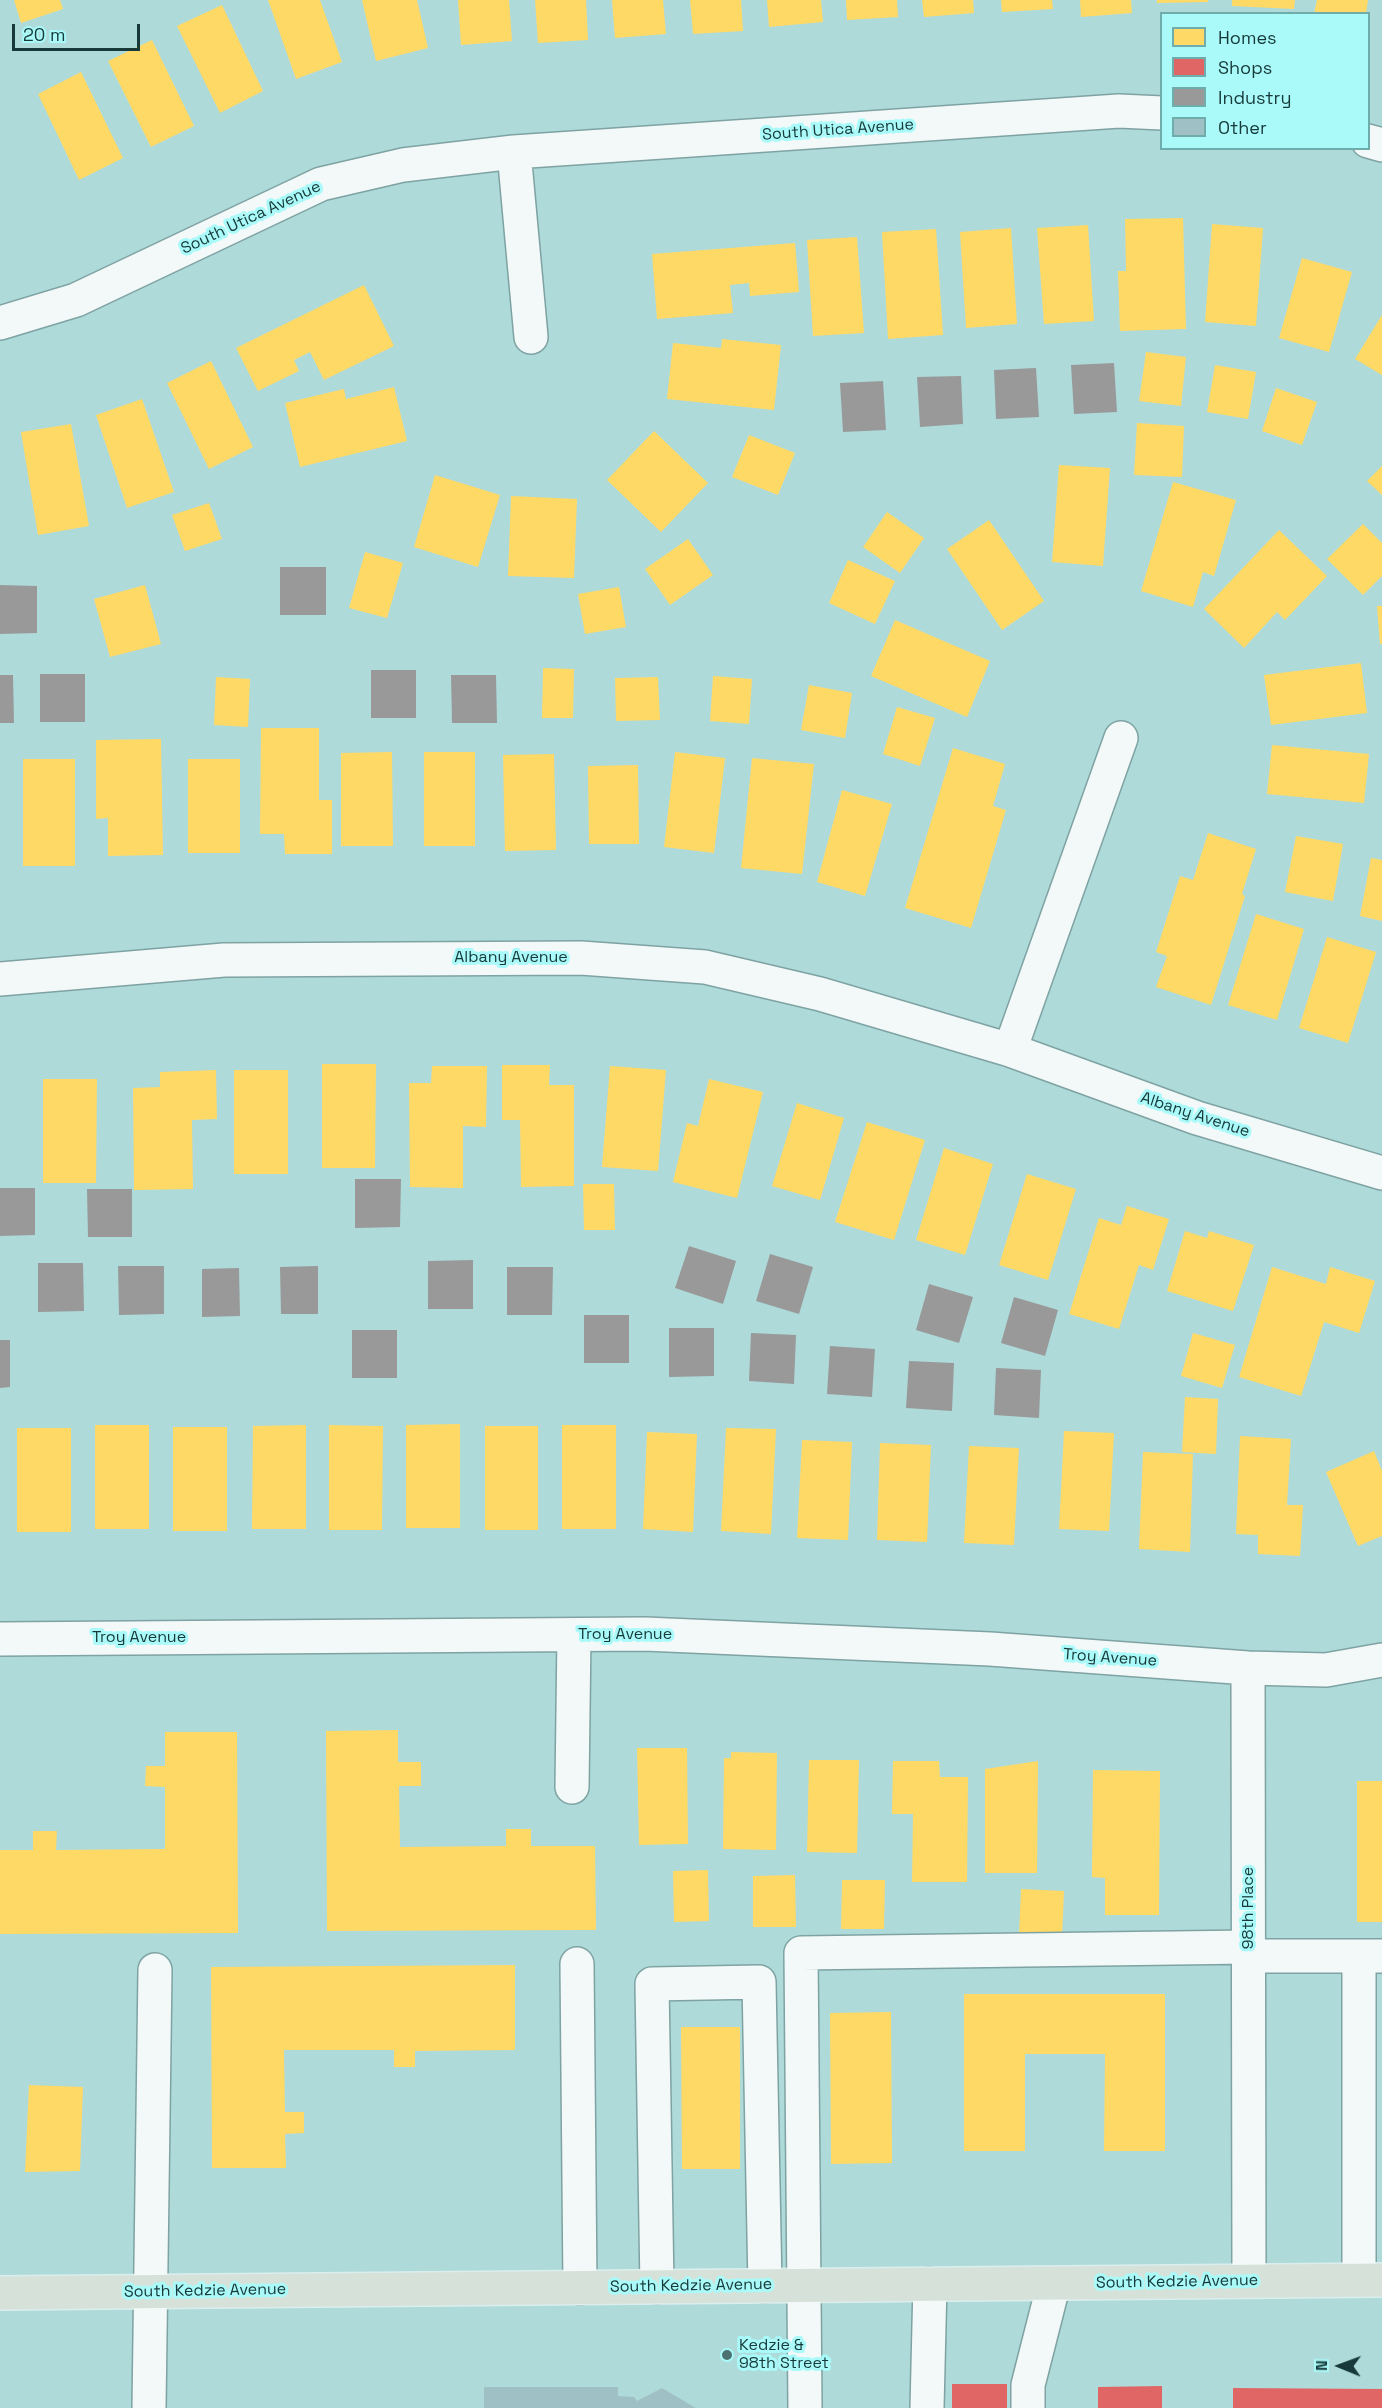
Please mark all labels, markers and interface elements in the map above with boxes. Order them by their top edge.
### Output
scale bar [15,12,142,50]
legend [1160,12,1370,150]
text: 20 m [23,23,66,46]
text: Homes [1218,26,1277,49]
text: Shops [1218,56,1272,79]
text: Industry [1218,86,1291,109]
street label: South Utica Avenue [761,115,915,145]
text: Other [1218,116,1267,139]
street label: South Utica Avenue [178,177,324,259]
street label: Albany Avenue [454,948,568,968]
street label: Albany Avenue [1138,1088,1252,1142]
street label: Troy Avenue [578,1625,672,1645]
street label: Troy Avenue [92,1628,186,1648]
street label: Troy Avenue [1062,1645,1158,1671]
street label: 98th Place [1239,1867,1259,1949]
street label: South Kedzie Avenue [1096,2271,1258,2293]
street label: South Kedzie Avenue [610,2275,772,2297]
street label: South Kedzie Avenue [124,2280,286,2302]
place label: Kedzie & 98th Street [739,2336,829,2374]
north arrow [1310,2336,1370,2396]
marker: Kedzie & 98th Street [720,2348,734,2362]
text: N [1311,2360,1332,2371]

